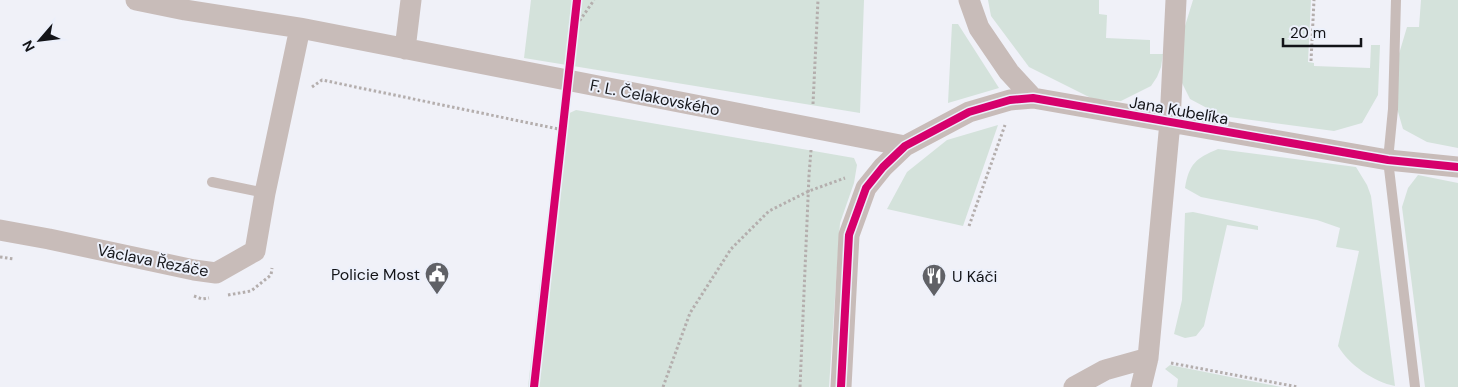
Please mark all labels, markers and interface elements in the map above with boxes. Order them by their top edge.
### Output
north arrow [15,15,65,65]
scale bar [1283,15,1360,47]
text: 20 m [1290,23,1326,43]
text: N [18,37,39,55]
street label: F. L. Čelakovského [588,75,722,120]
street label: Jana Kubelíka [1128,91,1230,130]
street label: Václava Řezáče [95,239,210,282]
public building icon: Policie Most [424,261,450,295]
restaurant icon: U Káči [921,263,947,297]
place label: Policie Most [331,264,420,285]
place label: U Káči [952,266,997,287]

